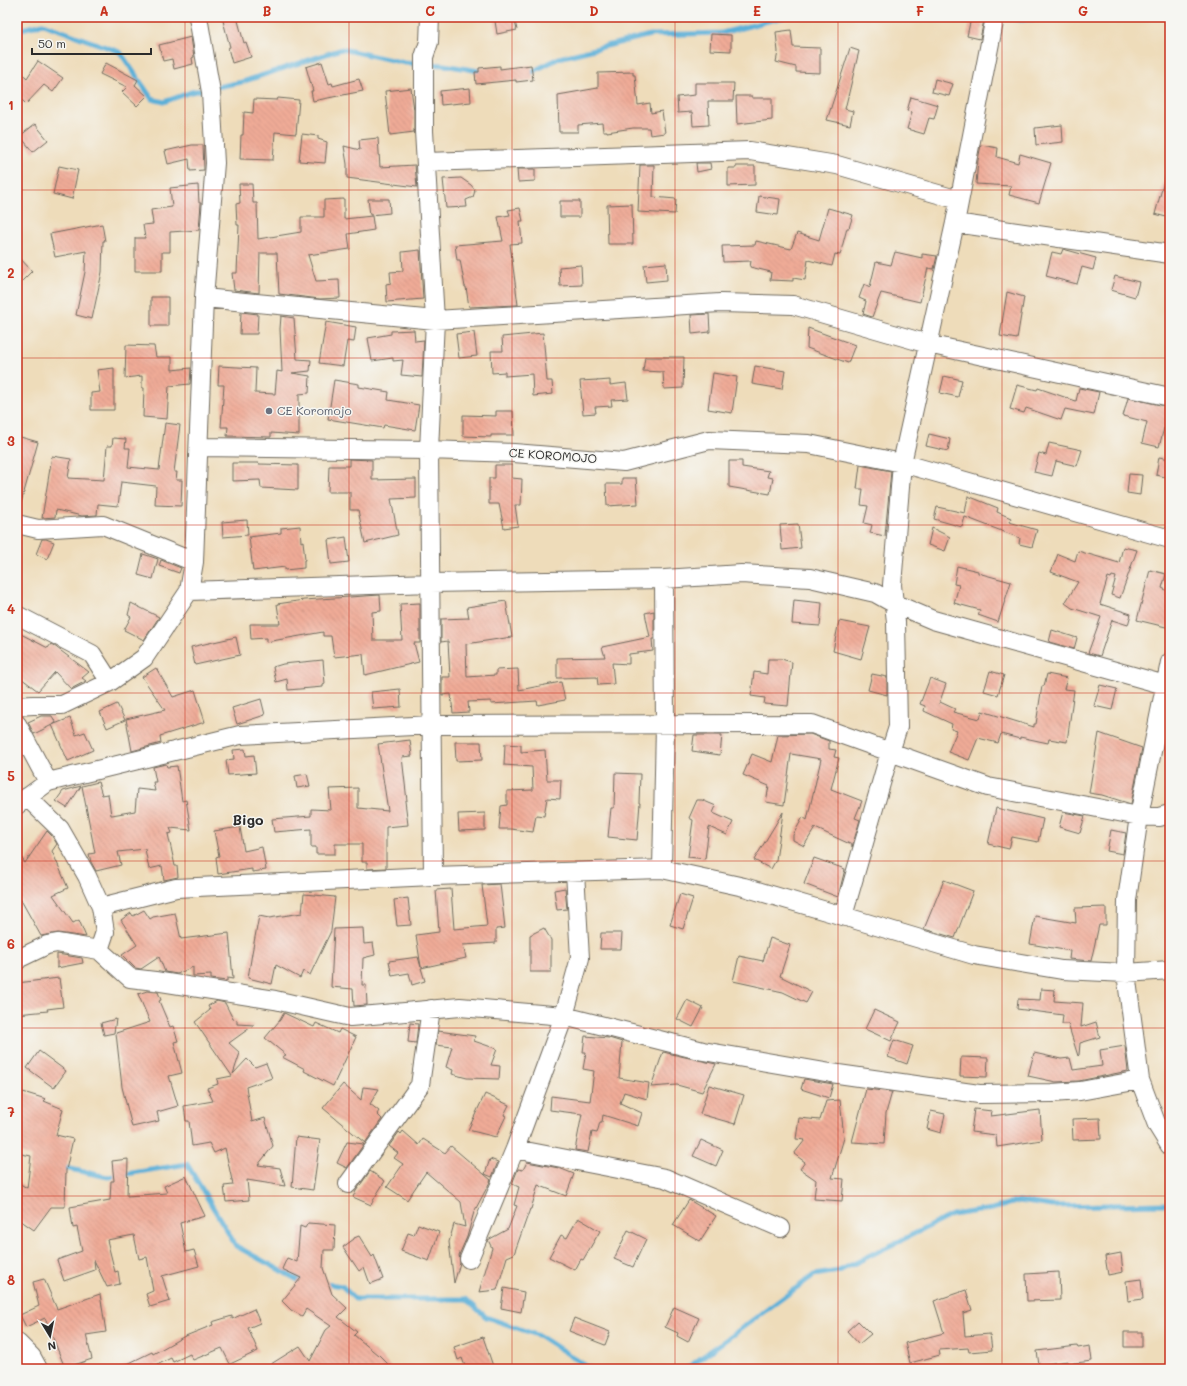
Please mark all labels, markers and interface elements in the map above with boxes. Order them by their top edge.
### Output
text: A [99,2,109,19]
text: B [263,2,272,19]
text: C [425,2,435,19]
text: D [589,2,599,19]
text: E [753,2,761,19]
text: F [916,2,924,19]
text: G [1078,2,1088,19]
scale bar [32,30,151,56]
text: 50 m [38,35,66,51]
text: 1 [8,96,14,113]
text: 2 [7,264,15,281]
place label: CE Koromojo [277,402,352,418]
marker: CE Koromojo [264,406,274,416]
text: 3 [7,432,15,449]
street label: CE KOROMOJO [508,444,598,466]
text: 4 [7,600,15,617]
text: 5 [7,767,15,784]
district label: Bigo [232,810,264,829]
text: 6 [7,935,15,952]
text: 7 [7,1103,15,1120]
text: 8 [7,1271,15,1288]
north arrow [30,1316,70,1356]
text: N [46,1338,57,1354]

